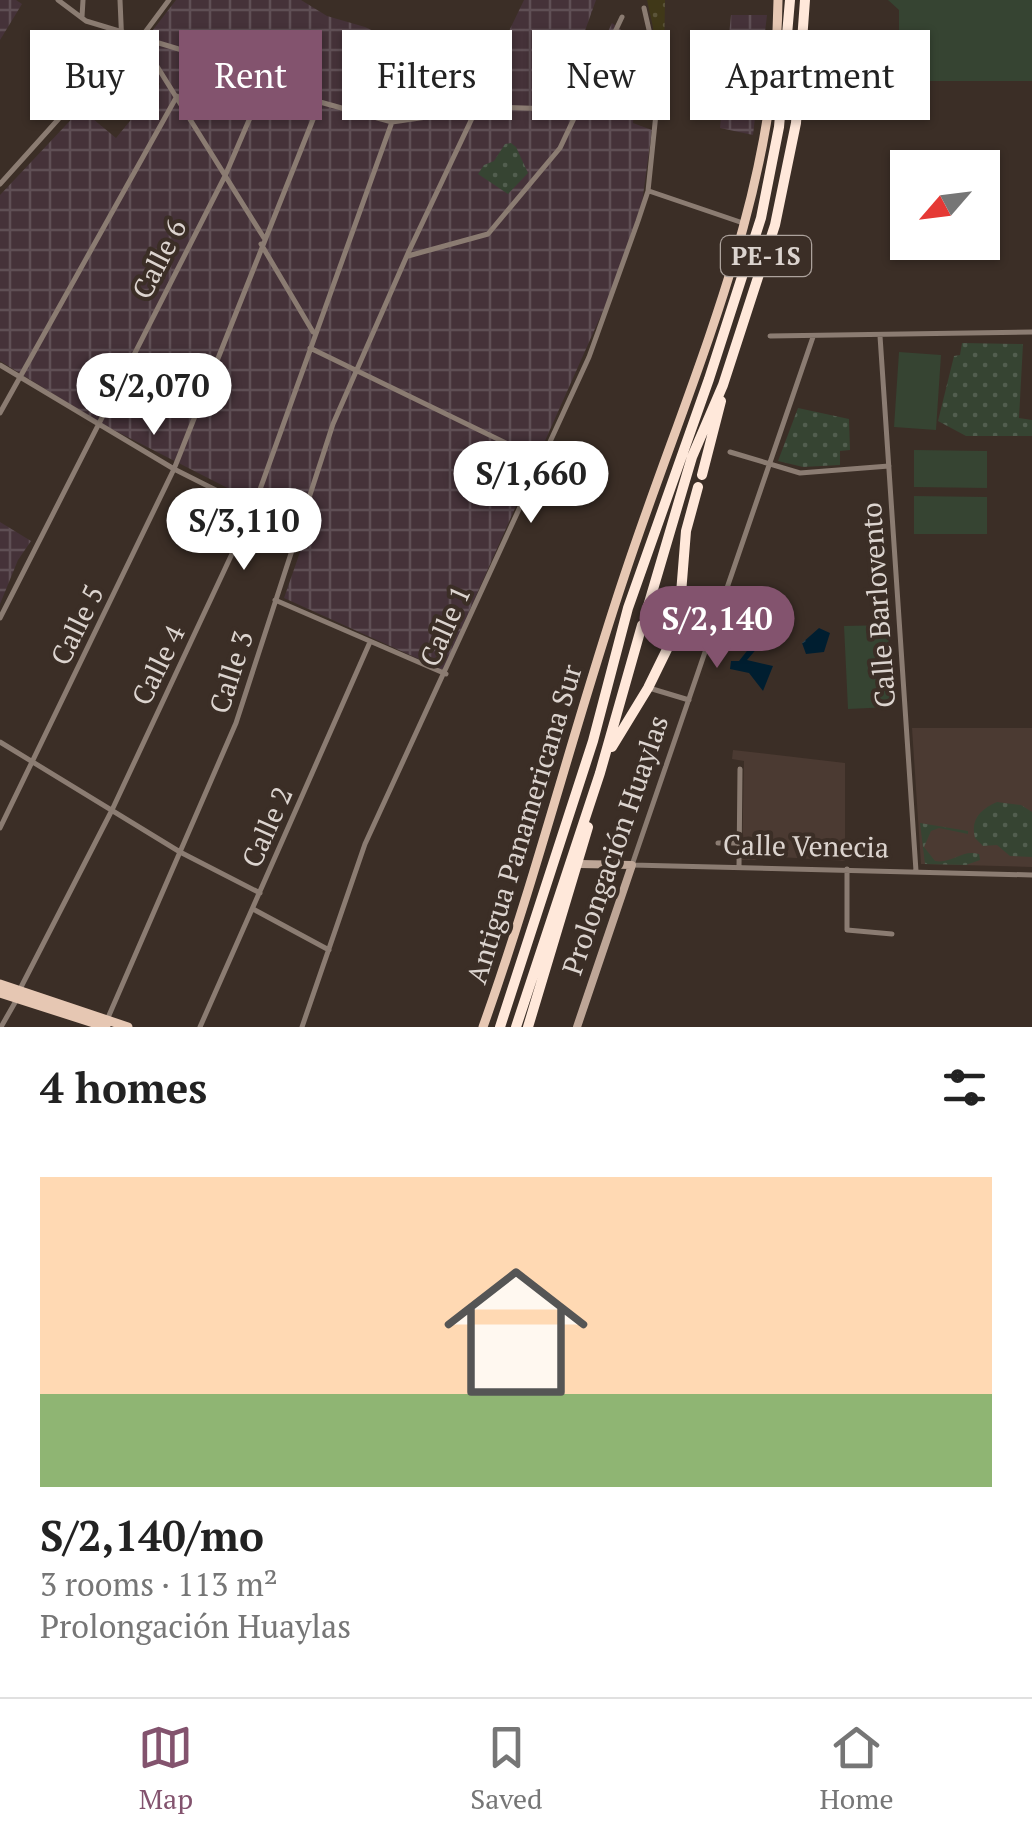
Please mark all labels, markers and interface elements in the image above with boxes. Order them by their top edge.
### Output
chip: Buy [30,30,159,120]
chip: Rent [179,30,322,120]
chip: Filters [342,30,512,120]
chip: New [532,30,670,120]
chip: Apartment [690,30,930,120]
north arrow [890,150,1000,260]
map controls [890,150,1000,260]
street label: Calle 6 [123,213,194,305]
road number: PE-1S [721,236,811,276]
pin: S/2,070 [62,353,246,438]
text: S/2,070 [99,364,209,406]
pin: S/1,660 [439,441,623,526]
text: S/1,660 [476,452,586,494]
pin: S/3,110 [152,488,336,573]
text: S/3,110 [189,499,299,541]
street label: Calle Barlovento [852,501,903,709]
street label: Calle 5 [41,579,112,671]
street label: Calle 1 [410,580,479,672]
pin: S/2,140 [625,586,809,671]
text: S/2,140 [662,597,772,639]
street label: Calle 4 [122,618,193,711]
street label: Calle 3 [200,626,261,718]
street label: Antigua Panamericana Sur [457,660,590,988]
street label: Prolongación Huaylas [553,710,676,980]
street label: Calle 2 [232,781,301,873]
street label: Calle Venecia [723,826,889,865]
text: 4 homes [40,1059,207,1115]
icon: filters [937,1060,992,1115]
icon: home [426,1242,606,1422]
text: S/2,140/mo [40,1507,264,1563]
text: 3 rooms · 113 m² [40,1563,278,1605]
text: Prolongación Huaylas [40,1605,351,1647]
tab: Map [138,1720,193,1817]
tab: Saved [470,1720,543,1817]
tab: Home [819,1720,894,1817]

